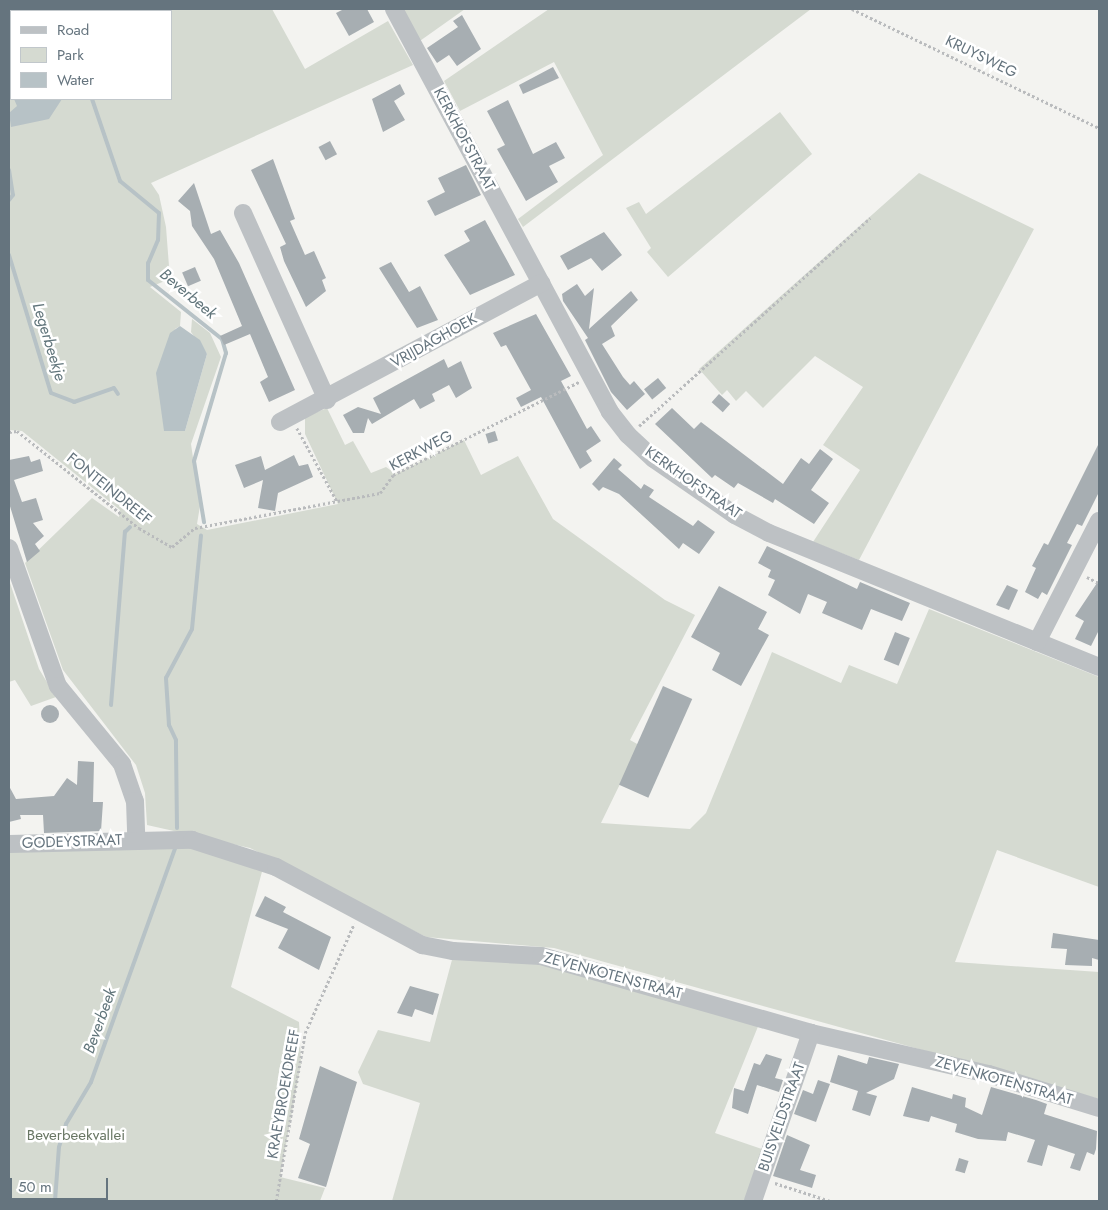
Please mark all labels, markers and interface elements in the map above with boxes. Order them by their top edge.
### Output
legend [10,10,172,100]
text: Road [57,19,89,41]
street label: KRUYSWEG [942,32,1020,82]
text: Park [57,44,84,66]
text: Water [57,69,94,91]
street label: KERKHOFSTRAAT [429,85,499,193]
water label: Beverbeek [156,265,220,323]
water label: Legerbeekje [28,301,70,383]
street label: VRIJDAGHOEK [388,310,480,372]
street label: KERKWEG [386,427,456,475]
street label: KERKHOFSTRAAT [641,443,745,523]
street label: FONTEINDREEF [63,449,155,529]
street label: GODEYSTRAAT [22,831,122,853]
street label: ZEVENKOTENSTRAAT [542,949,684,1003]
water label: Beverbeek [79,986,121,1056]
street label: KRAEYBROEKDREEF [264,1028,304,1160]
street label: ZEVENKOTENSTRAAT [933,1053,1075,1109]
street label: BUISVELDSTRAAT [755,1060,809,1174]
park label: Beverbeekvallei [27,1127,125,1145]
scale bar [12,1168,110,1200]
text: 50 m [18,1176,52,1198]

